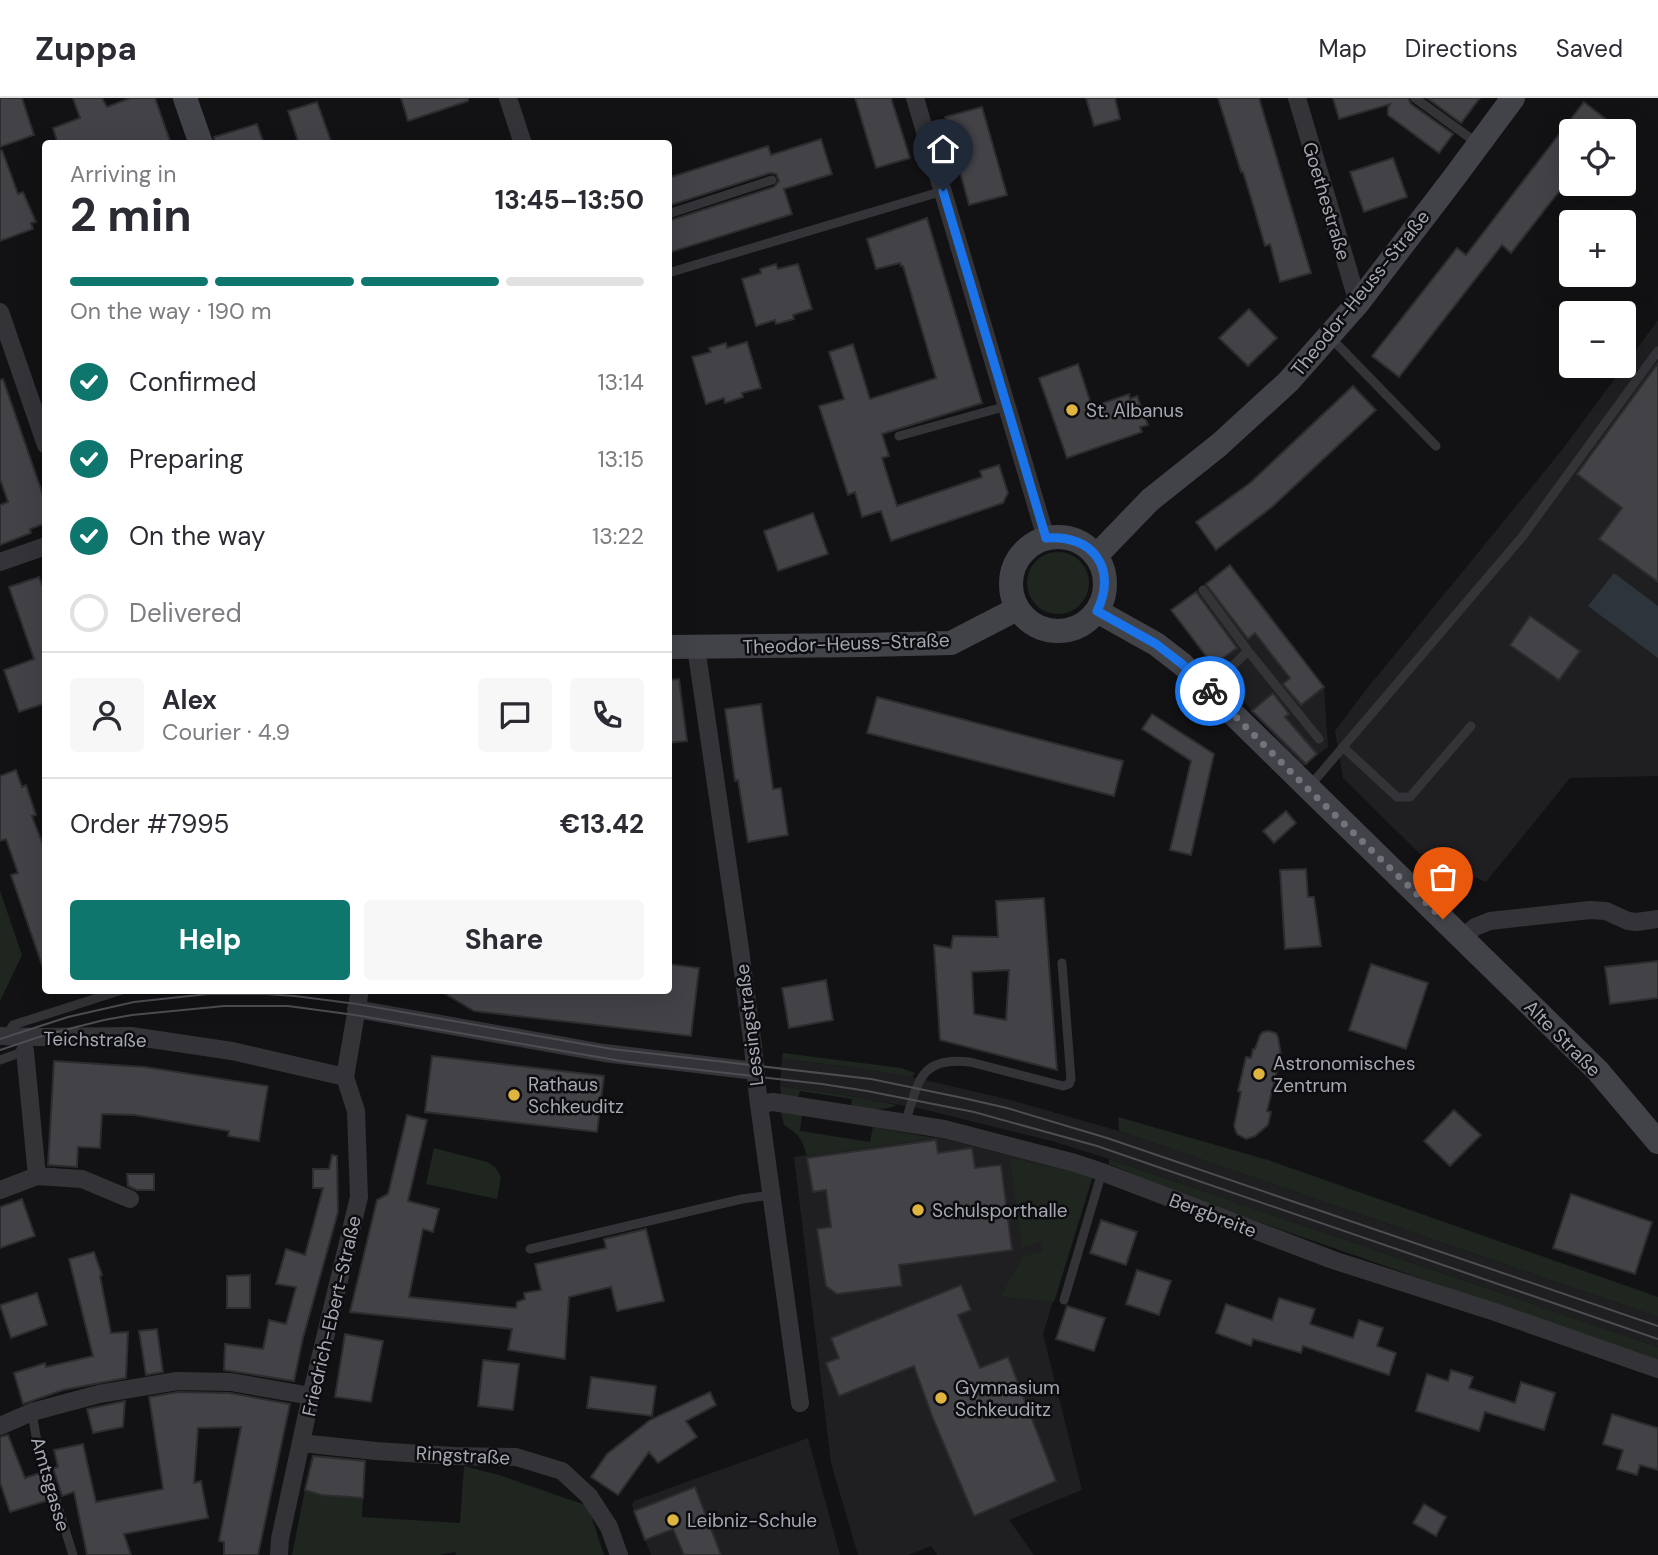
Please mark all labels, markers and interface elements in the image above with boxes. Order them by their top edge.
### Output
text: Zuppa [35,27,137,70]
text: Map [1319,33,1367,64]
text: Directions [1405,33,1518,64]
text: Saved [1556,33,1623,64]
pin [913,119,973,191]
map controls [1559,119,1636,378]
button: locate [1559,119,1636,196]
icon: home [924,130,962,168]
street label: Goethestraße [1297,139,1356,263]
text: Arriving in [70,159,176,189]
text: 13:45–13:50 [495,183,644,217]
text: 2 min [70,185,192,245]
street label: Theodor-Heuss-Straße [1286,205,1435,382]
button: + [1559,210,1636,287]
text: On the way · 190 m [70,296,271,326]
button: − [1559,301,1636,378]
icon: check [70,363,108,401]
text: Confirmed [129,365,256,399]
text: 13:14 [597,367,644,397]
place label: St. Albanus [1086,398,1184,423]
marker: St. Albanus [1064,402,1080,418]
icon: check [70,440,108,478]
text: Preparing [129,442,244,476]
text: 13:15 [597,444,644,474]
icon: check [70,517,108,555]
text: On the way [129,519,265,553]
text: 13:22 [592,521,644,551]
text: Delivered [129,596,242,630]
street label: Theodor-Heuss-Straße [742,627,950,660]
courier [1175,656,1245,726]
icon: bike [1191,672,1229,710]
button: person [70,678,144,752]
button: chat [478,678,552,752]
button: phone [570,678,644,752]
text: Alex [162,683,217,717]
text: Courier · 4.9 [162,717,290,747]
text: Order #7995 [70,807,229,841]
text: €13.42 [560,807,644,841]
pin [1413,847,1473,919]
icon: bag [1424,858,1462,896]
button: Help [70,900,350,980]
button: Share [364,900,644,980]
street label: Lessingstraße [730,963,769,1087]
street label: Alte Straße [1519,995,1606,1082]
street label: Teichstraße [43,1026,147,1053]
place label: Astronomisches Zentrum [1273,1051,1415,1098]
marker: Astronomisches Zentrum [1251,1066,1267,1082]
place label: Rathaus Schkeuditz [528,1072,624,1119]
marker: Rathaus Schkeuditz [506,1087,522,1103]
street label: Bergbreite [1166,1187,1260,1244]
place label: Schulsporthalle [932,1198,1068,1223]
marker: Schulsporthalle [910,1202,926,1218]
street label: Friedrich-Ebert-Straße [296,1213,367,1419]
place label: Gymnasium Schkeuditz [955,1375,1060,1422]
marker: Gymnasium Schkeuditz [933,1390,949,1406]
street label: Amtsgasse [25,1434,76,1534]
street label: Ringstraße [415,1441,511,1470]
place label: Leibniz-Schule [687,1508,817,1533]
marker: Leibniz-Schule [665,1512,681,1528]

